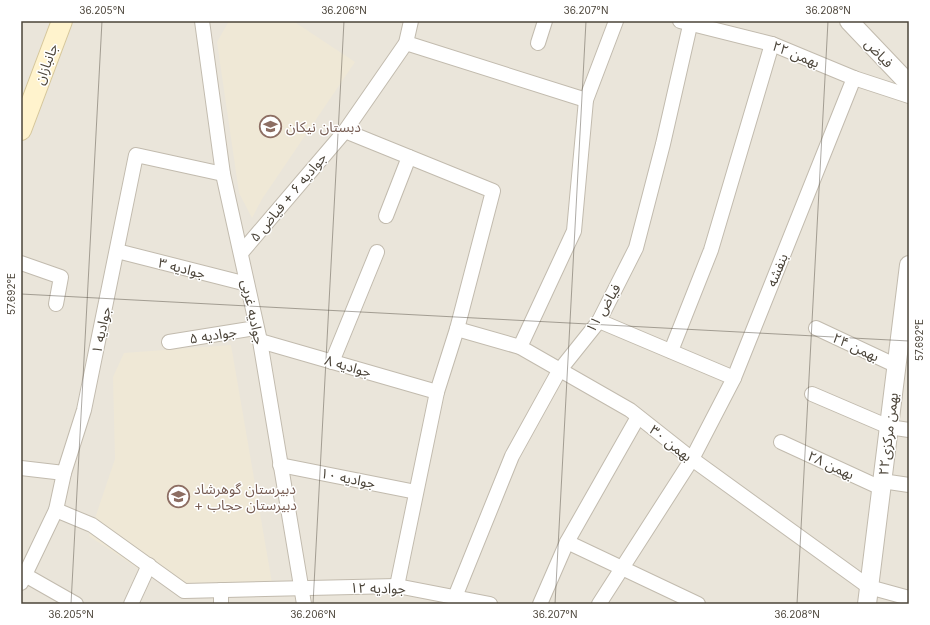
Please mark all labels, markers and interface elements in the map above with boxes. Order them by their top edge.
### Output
text: 36.205°N [79,4,125,16]
text: 36.206°N [321,4,367,16]
text: 36.207°N [564,4,608,16]
text: 36.208°N [805,4,851,16]
street label: فیاض [861,35,897,71]
street label: بهمن ۲۲ [770,36,822,72]
street label: جانبازان [30,41,62,87]
school or university icon: دبستان نیکان [257,114,283,140]
place label: دبستان نیکان [286,118,361,136]
street label: جوادیه ۶ + فیاض ۵ [246,149,330,245]
street label: بنفشه [762,251,791,289]
street label: جوادیه ۳ [157,253,207,283]
text: 57.692°E [5,273,17,315]
street label: جوادیه غربی [237,278,269,346]
street label: فیاض ۱۱ [581,280,625,336]
street label: جوادیه ۱ [87,305,115,355]
text: 57.692°E [913,319,925,361]
street label: جوادیه ۵ [188,322,238,348]
street label: بهمن ۲۴ [830,328,882,366]
street label: جوادیه ۸ [323,351,373,381]
street label: ۲۲بهمن مرکزی [874,391,902,477]
street label: بهمن ۳۰ [646,421,696,465]
street label: بهمن ۲۸ [805,446,857,484]
street label: جوادیه ۱۰ [319,464,377,492]
place label: دبیرستان گوهرشاد + دبیرستان حجاب [194,480,297,514]
school or university icon: دبیرستان گوهرشاد + دبیرستان حجاب [166,484,192,510]
street label: جوادیه ۱۲ [350,579,406,597]
text: 36.205°N [48,608,94,620]
text: 36.206°N [290,608,336,620]
text: 36.207°N [533,608,577,620]
text: 36.208°N [774,608,820,620]

